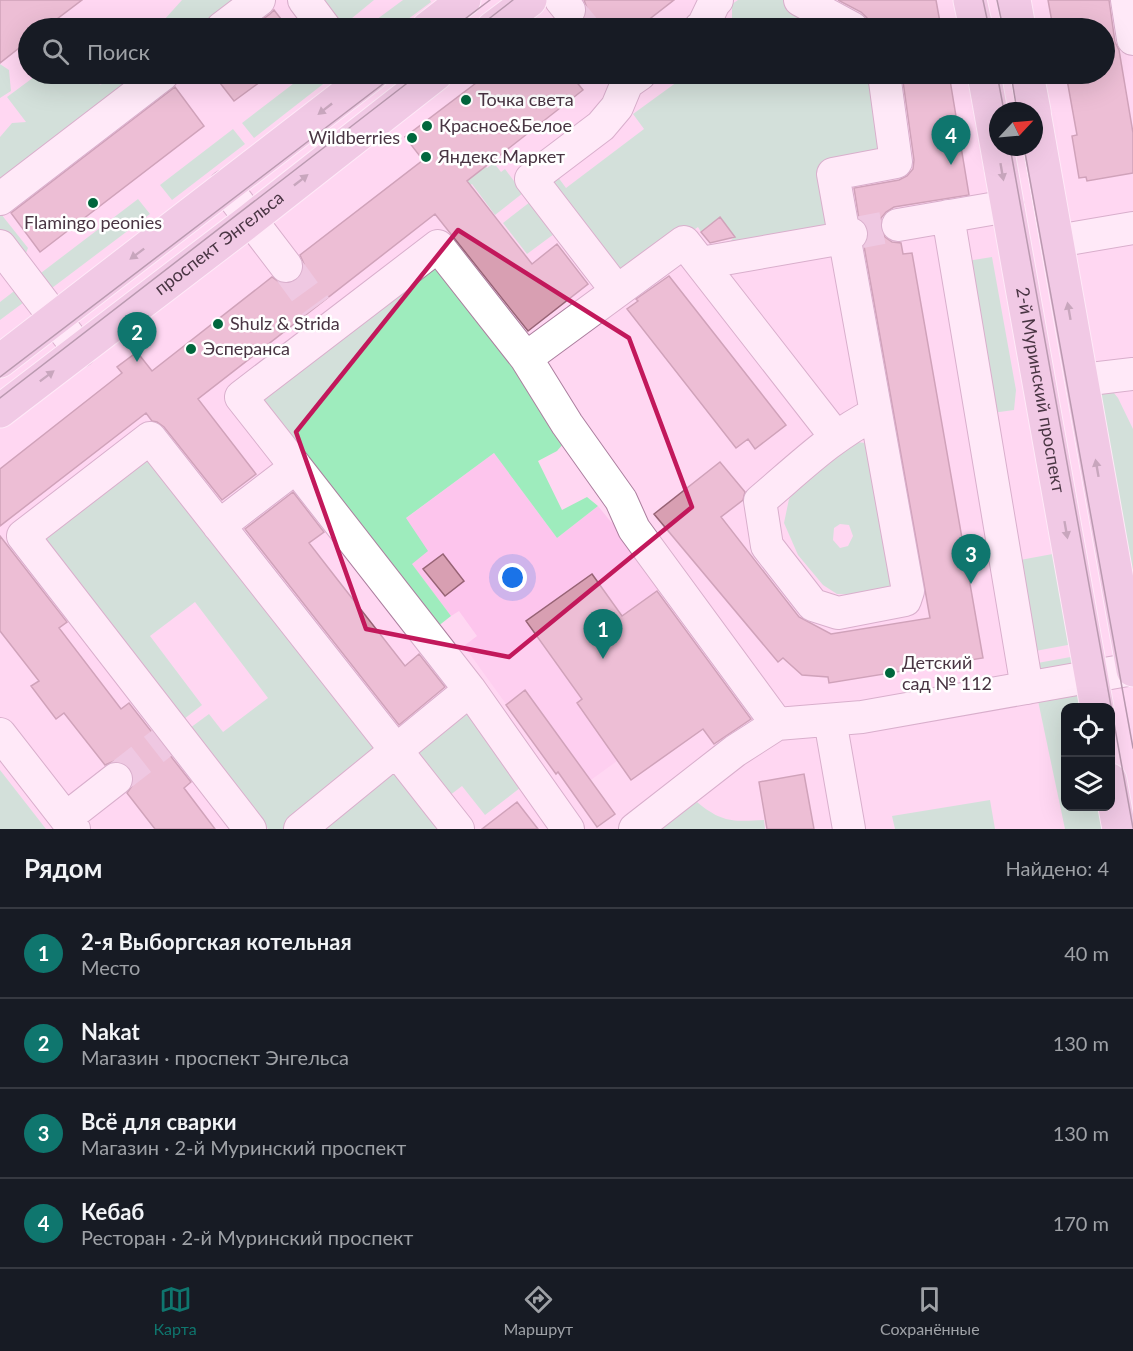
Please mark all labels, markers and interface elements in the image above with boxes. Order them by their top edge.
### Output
search box [18,18,1115,84]
icon: search [39,35,72,68]
text: Поиск [87,38,150,65]
place label: Точка света [478,88,574,110]
marker: Точка света [459,93,473,107]
north arrow [989,102,1043,156]
one-way arrow [318,103,333,115]
place label: Красное&Белое [439,114,572,136]
pin: 4 [932,116,970,165]
marker: Красное&Белое [420,119,434,133]
place label: Wildberries [308,126,400,148]
marker: Wildberries [405,131,419,145]
place label: Яндекс.Маркет [437,145,565,167]
marker: Яндекс.Маркет [419,150,433,164]
one-way arrow [998,163,1007,182]
one-way arrow [293,174,309,187]
street label: проспект Энгельса [150,186,288,299]
marker: Flamingo peonies [86,196,100,210]
place label: Flamingo peonies [24,211,162,233]
one-way arrow [130,247,145,259]
street label: 2-й Муринский проспект [1012,285,1070,495]
one-way arrow [1064,301,1073,320]
pin: 2 [118,312,156,362]
place label: Shulz & Strida [230,312,340,334]
marker: Shulz & Strida [211,317,225,331]
place label: Эсперанса [203,337,290,359]
marker: Эсперанса [184,342,198,356]
one-way arrow [39,370,54,382]
one-way arrow [1092,458,1101,477]
one-way arrow [1062,520,1071,539]
pin: 3 [952,534,990,584]
your location [498,563,527,592]
pin: 1 [584,610,622,659]
place label: Детский сад № 112 [902,651,992,694]
marker: Детский сад № 112 [883,666,897,680]
map controls [1061,703,1115,811]
button: locate [1061,703,1115,757]
button: layers [1061,757,1115,811]
text: Рядом [24,852,102,884]
text: Найдено: 4 [1006,856,1109,880]
text: 2-я Выборгская котельная [81,928,352,955]
text: 1 [38,941,49,965]
text: 40 m [1064,941,1109,965]
text: Место [81,955,140,979]
text: Nakat [81,1018,140,1045]
text: 2 [38,1031,49,1055]
text: 130 m [1053,1031,1109,1055]
text: Магазин · проспект Энгельса [81,1045,349,1069]
text: Всё для сварки [81,1108,237,1135]
text: 3 [38,1121,49,1145]
text: 130 m [1053,1121,1109,1145]
text: Магазин · 2-й Муринский проспект [81,1135,406,1159]
text: Кебаб [81,1198,144,1225]
text: 4 [38,1211,49,1235]
text: 170 m [1053,1211,1109,1235]
text: Ресторан · 2-й Муринский проспект [81,1225,413,1249]
tab: Карта [153,1283,197,1338]
tab: Маршрут [503,1283,573,1338]
tab: Сохранённые [880,1283,980,1338]

